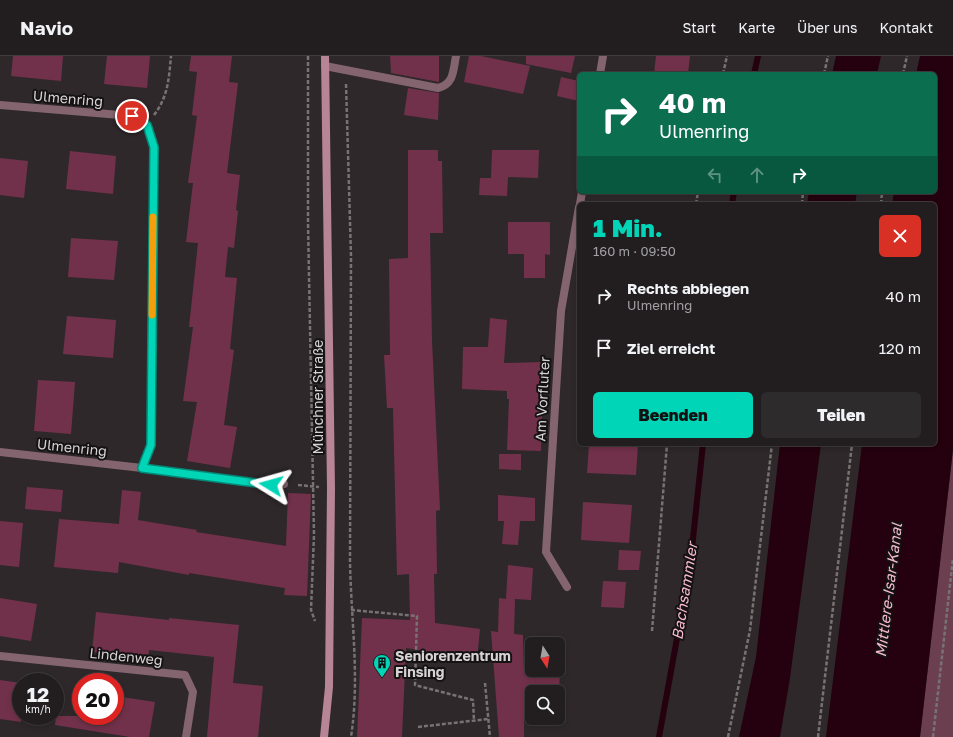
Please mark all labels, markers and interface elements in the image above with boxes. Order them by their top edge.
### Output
text: Navio [20,16,73,39]
text: Start [683,19,716,36]
text: Karte [738,19,775,36]
text: Über uns [797,19,857,36]
text: Kontakt [879,19,933,36]
street label: Ulmenring [32,86,104,110]
text: 40 m [659,86,726,119]
icon: right [593,88,645,140]
pin [115,99,149,133]
icon: arrive [121,105,143,127]
text: Ulmenring [659,120,749,142]
icon: left [704,164,726,186]
icon: ahead [746,164,768,186]
icon: right [788,164,810,186]
text: 1 Min. [593,213,663,242]
button: close [879,215,921,257]
text: 160 m · 09:50 [593,243,676,259]
text: Rechts abbiegen [627,279,749,297]
icon: right [593,285,615,307]
text: 40 m [886,287,921,305]
text: Ulmenring [627,297,692,313]
icon: arrive [593,337,615,359]
text: Ziel erreicht [627,339,715,357]
text: 120 m [879,339,921,357]
street label: Münchner Straße [309,340,326,454]
street label: Am Vorfluter [531,355,553,442]
button: Beenden [593,392,753,438]
button: Teilen [761,392,921,438]
street label: Ulmenring [36,435,108,459]
position arrow [250,464,292,506]
water label: Mittlere-Isar-Kanal [871,521,905,658]
water label: Bachsammler [667,539,701,641]
north arrow [525,637,565,677]
map controls [525,637,565,725]
street label: Lindenweg [89,644,163,668]
place label: Seniorenzentrum Finsing [395,647,511,680]
building icon: Seniorenzentrum Finsing [372,653,392,678]
speed limit sign: 20 [72,673,124,725]
text: 12 [27,682,49,706]
button: search [525,685,565,725]
text: km/h [25,703,51,715]

